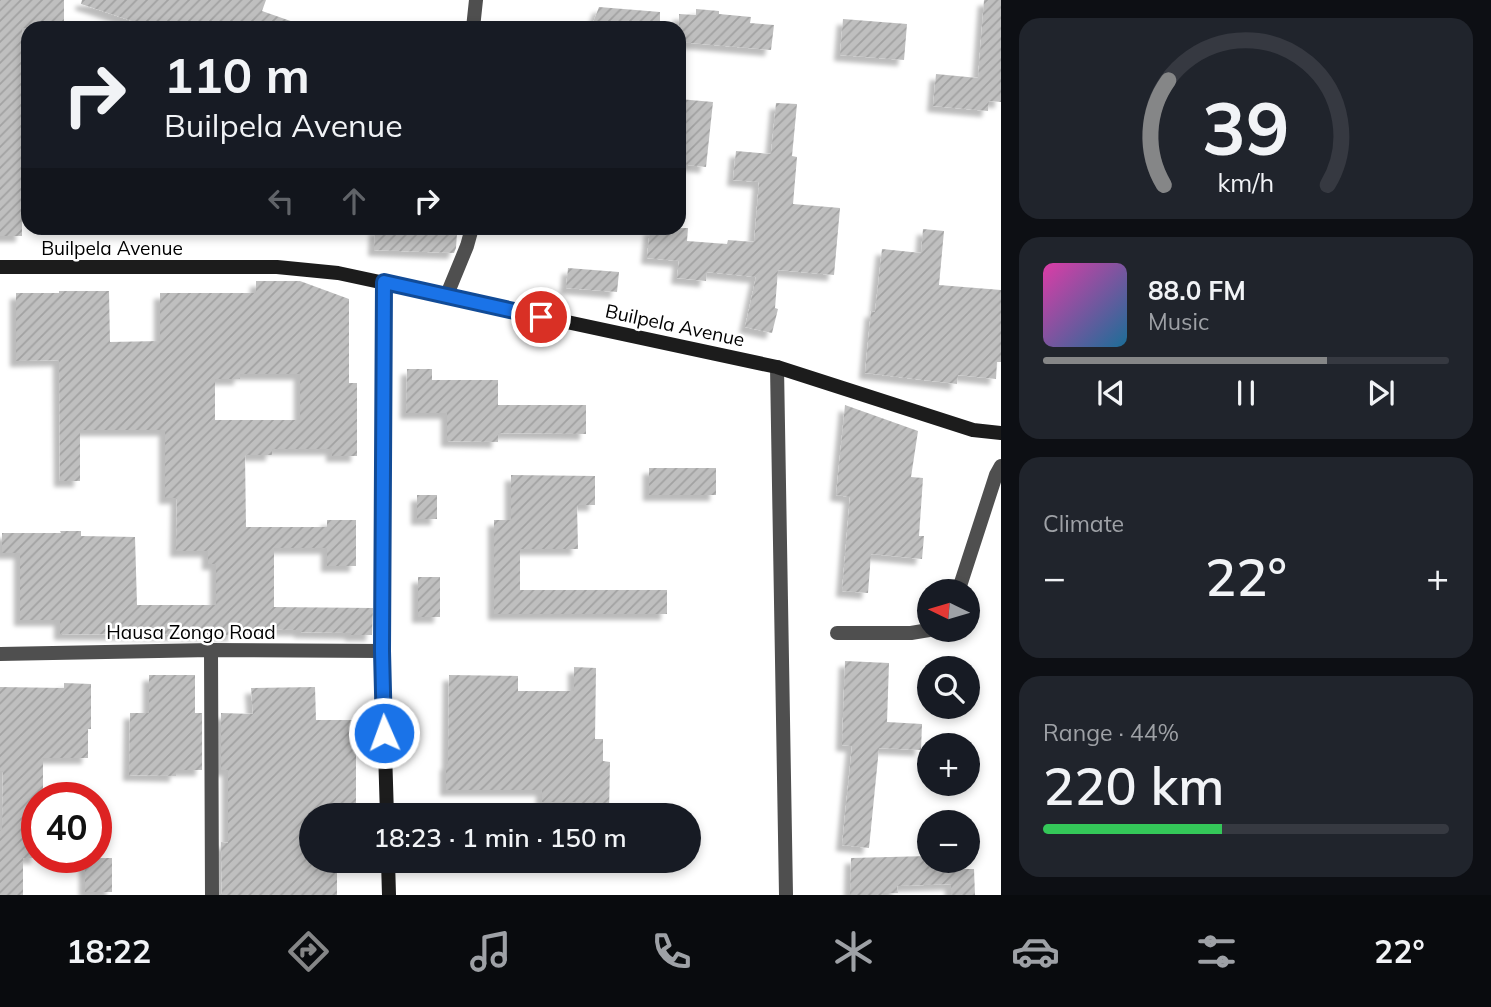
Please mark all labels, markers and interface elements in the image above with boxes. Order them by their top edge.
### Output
text: 110 m [164,44,310,105]
icon: right [49,49,140,140]
text: 39 [1202,82,1290,173]
text: Builpela Avenue [164,105,403,145]
text: km/h [1218,166,1274,197]
icon: left [262,182,300,220]
icon: ahead [335,182,373,220]
icon: right [408,182,446,220]
street label: Builpela Avenue [41,236,183,260]
text: 88.0 FM [1148,274,1246,307]
pin [511,287,571,347]
icon: arrive [522,298,560,336]
street label: Builpela Avenue [603,299,747,351]
text: Music [1148,307,1209,336]
icon: previous [1092,374,1130,412]
icon: pause [1227,374,1265,412]
icon: next [1362,374,1400,412]
text: Climate [1043,509,1124,538]
text: 22° [1205,544,1287,609]
text: − [1043,553,1066,601]
text: + [1426,553,1449,601]
north arrow [917,579,980,642]
map controls [917,579,980,873]
street label: Hausa Zongo Road [106,620,276,644]
button: search [917,656,980,719]
position arrow [347,696,421,770]
text: Range · 44% [1043,718,1179,747]
button: + [917,733,980,796]
text: 220 km [1043,753,1224,818]
speed limit sign: 40 [21,782,112,873]
button: − [917,810,980,873]
text: 18:23 · 1 min · 150 m [373,821,627,854]
icon: directions [284,927,333,976]
icon: music [466,927,515,976]
icon: phone [647,927,696,976]
icon: climate [829,927,878,976]
icon: car [1011,927,1060,976]
icon: filters [1192,927,1241,976]
text: 18:22 [66,931,151,971]
text: 22° [1374,931,1425,971]

